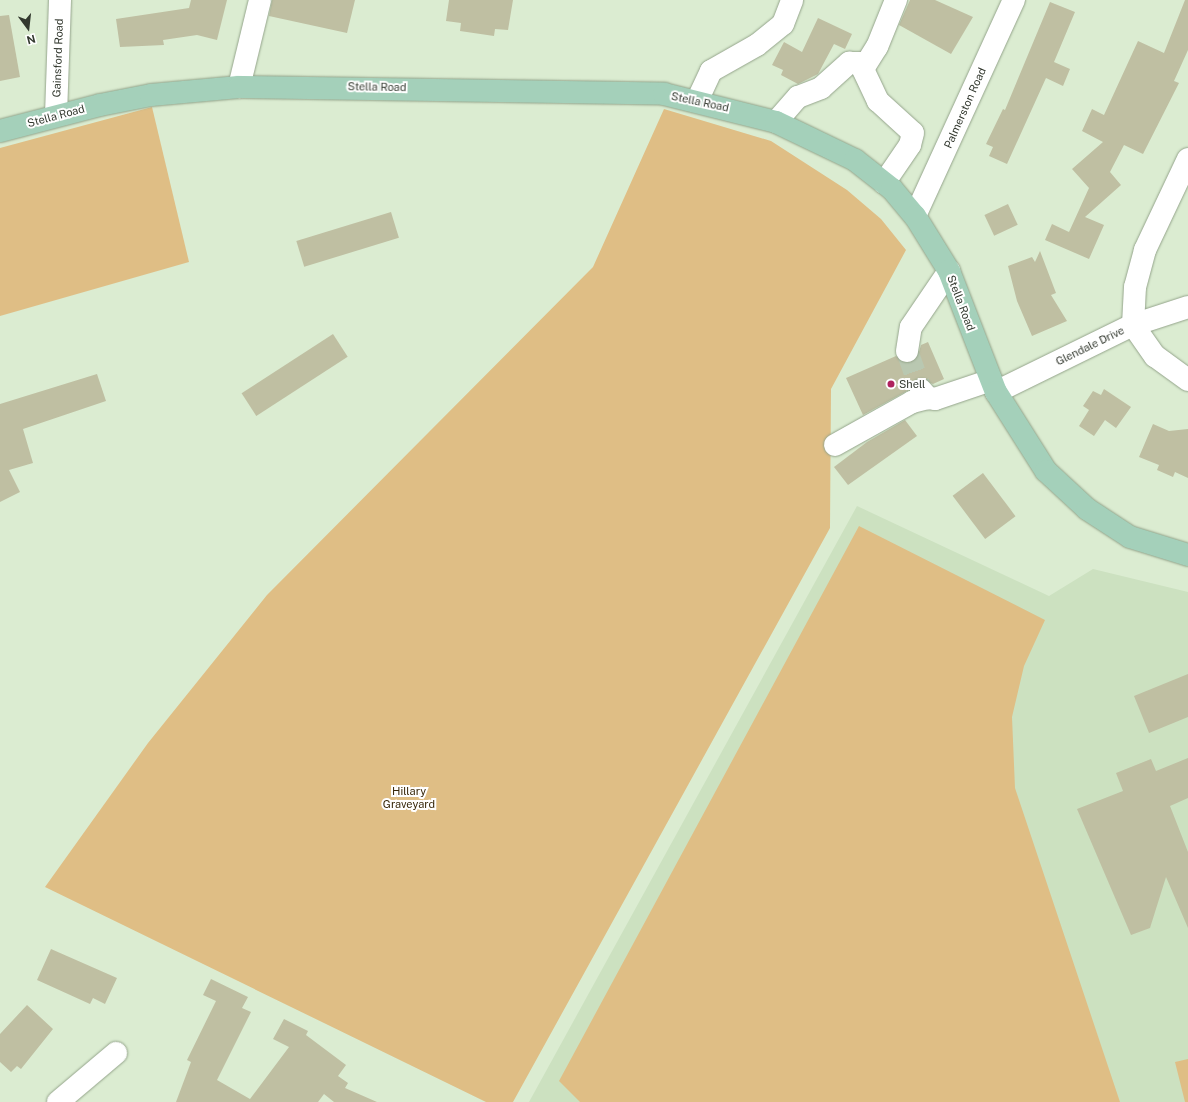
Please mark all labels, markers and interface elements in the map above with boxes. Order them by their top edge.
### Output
north arrow [8,8,48,48]
street label: Gainsford Road [50,18,66,98]
text: N [25,33,37,46]
street label: Palmerston Road [941,66,989,150]
street label: Stella Road [348,80,406,94]
street label: Stella Road [670,89,730,115]
street label: Stella Road [26,102,86,130]
street label: Stella Road [944,273,978,333]
street label: Glendale Drive [1054,324,1126,368]
place label: Shell [899,377,925,391]
marker: Shell [886,379,896,389]
park label: Hillary Graveyard [383,785,435,811]

